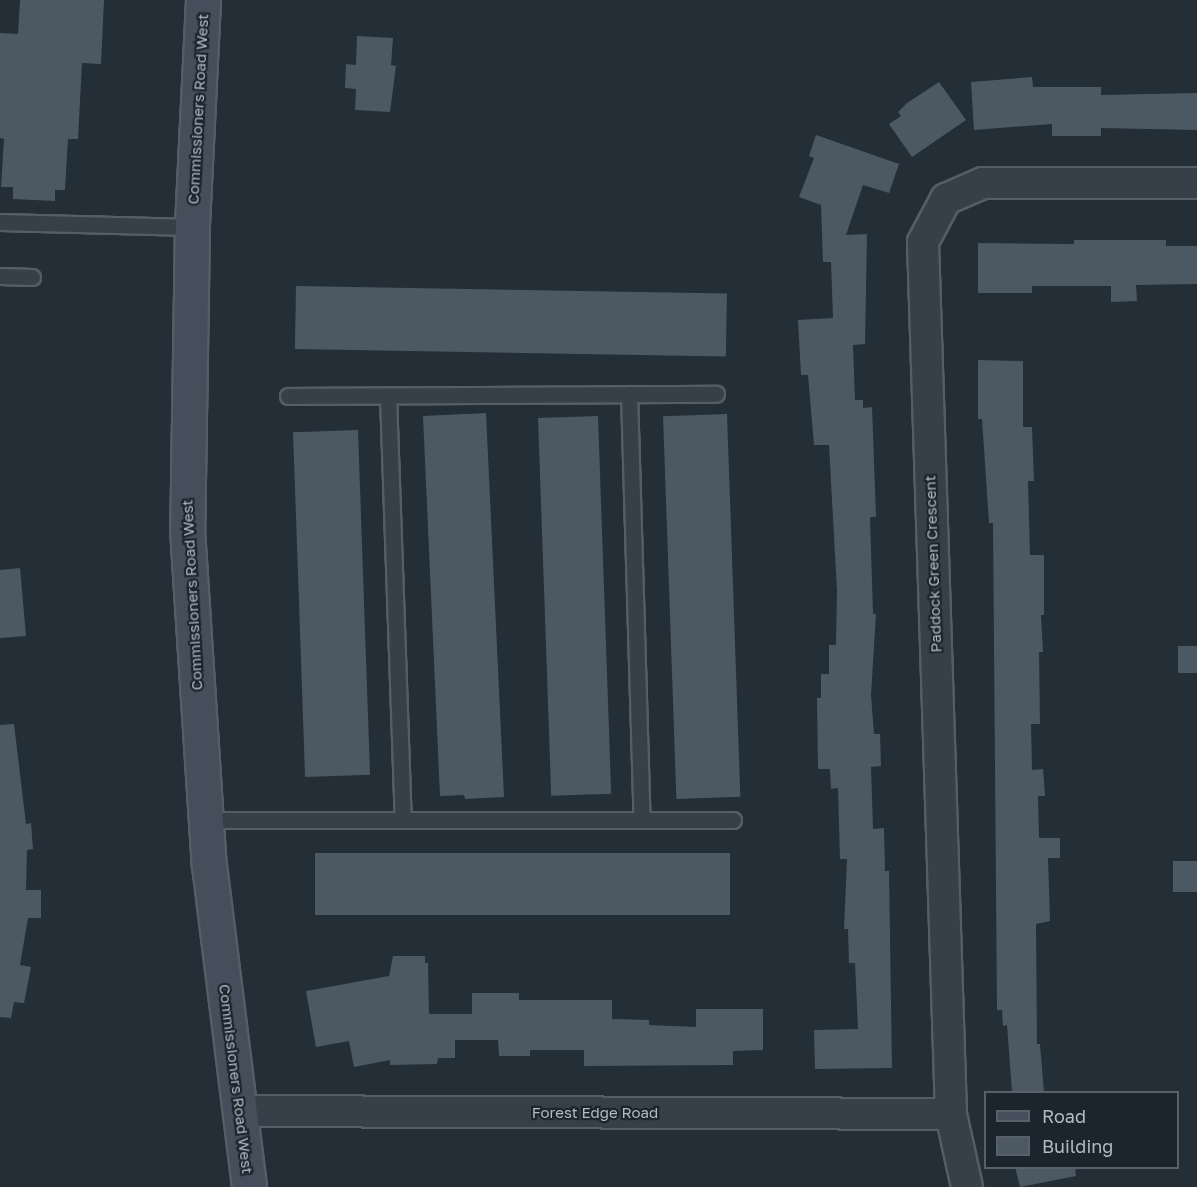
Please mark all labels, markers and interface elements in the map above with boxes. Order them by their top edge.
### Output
street label: Commissioners Road West [184,13,212,205]
street label: Paddock Green Crescent [921,475,945,653]
street label: Commissioners Road West [178,499,206,691]
street label: Commissioners Road West [215,983,257,1175]
legend [984,1091,1179,1169]
street label: Forest Edge Road [532,1104,658,1122]
text: Road [1042,1105,1086,1127]
text: Building [1042,1135,1113,1157]

